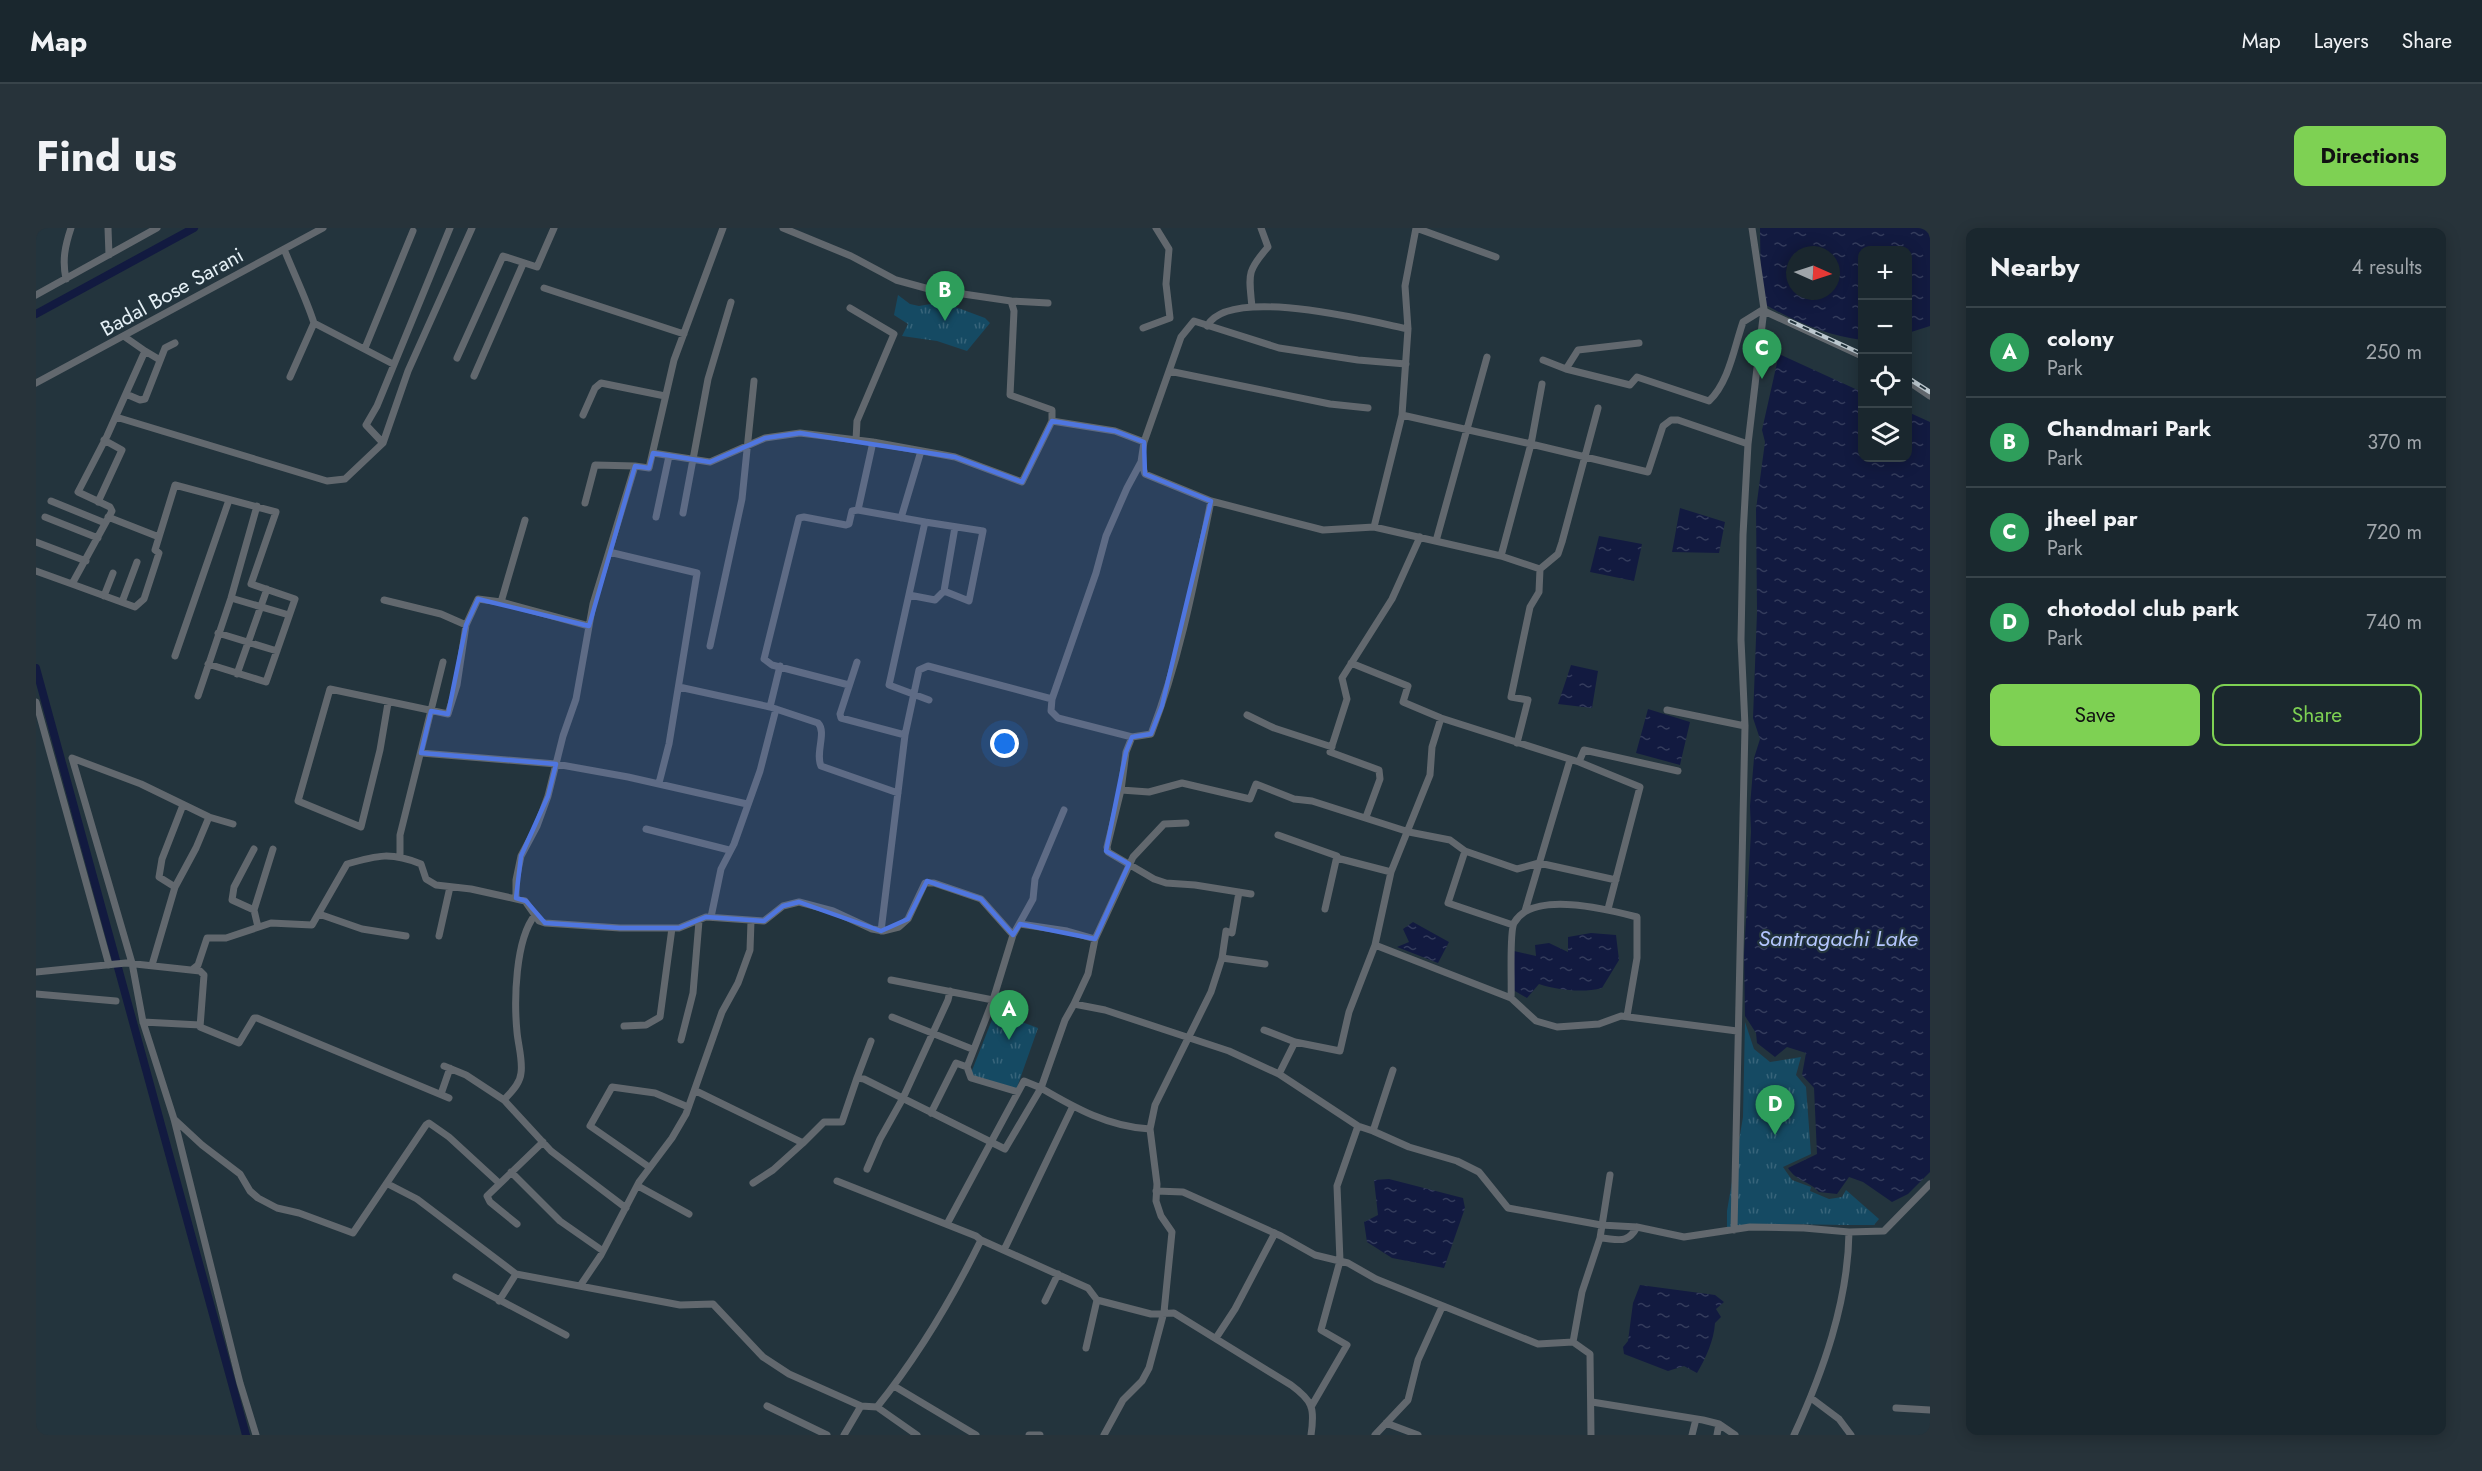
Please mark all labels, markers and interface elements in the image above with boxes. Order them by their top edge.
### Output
text: Map [30,21,87,62]
text: Map [2242,26,2281,56]
text: Layers [2314,26,2369,56]
text: Share [2402,26,2452,56]
text: Find us [36,126,177,187]
button: Directions [2294,126,2446,186]
street label: Badal Bose Sarani [95,240,249,344]
north arrow [1786,246,1840,300]
map controls [1858,246,1912,462]
button: + [1858,246,1912,300]
text: Nearby [1990,248,2079,286]
text: 4 results [2351,253,2422,282]
pin: B [926,272,964,321]
button: − [1858,300,1912,354]
text: colony [2047,322,2114,354]
pin: C [1742,330,1782,379]
text: A [2002,338,2017,367]
text: 250 m [2366,338,2422,367]
button: locate [1858,354,1912,408]
text: Park [2047,354,2083,383]
button: layers [1858,408,1912,462]
text: Chandmari Park [2047,412,2211,444]
text: B [2003,428,2016,457]
text: 370 m [2367,428,2422,457]
text: Park [2047,444,2083,473]
text: jheel par [2047,502,2138,534]
text: C [2002,518,2017,547]
text: 720 m [2367,518,2422,547]
text: Park [2047,534,2083,563]
text: chotodol club park [2047,592,2239,624]
text: D [2002,608,2017,637]
text: 740 m [2366,608,2422,637]
text: Park [2047,624,2083,653]
button: Save [1990,684,2200,746]
button: Share [2212,684,2422,746]
your location [990,729,1019,758]
water label: Santragachi Lake [1758,922,1918,954]
pin: A [990,990,1028,1040]
pin: D [1756,1086,1794,1135]

